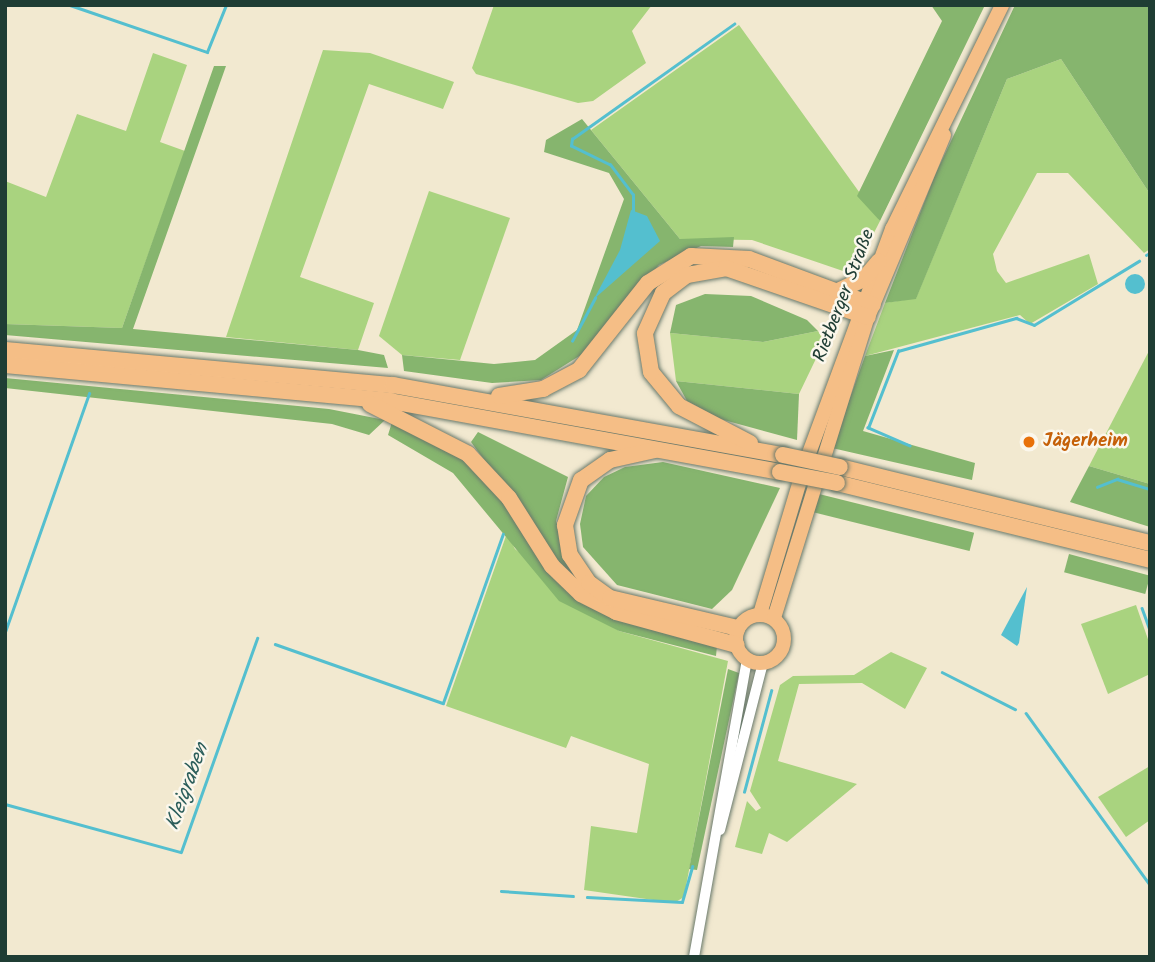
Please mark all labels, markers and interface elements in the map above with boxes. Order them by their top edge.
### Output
street label: Rietberger Straße [809,227,881,365]
place label: Jägerheim [1043,431,1128,453]
marker: Jägerheim [1021,434,1037,450]
water label: Kleigraben [161,740,215,834]

